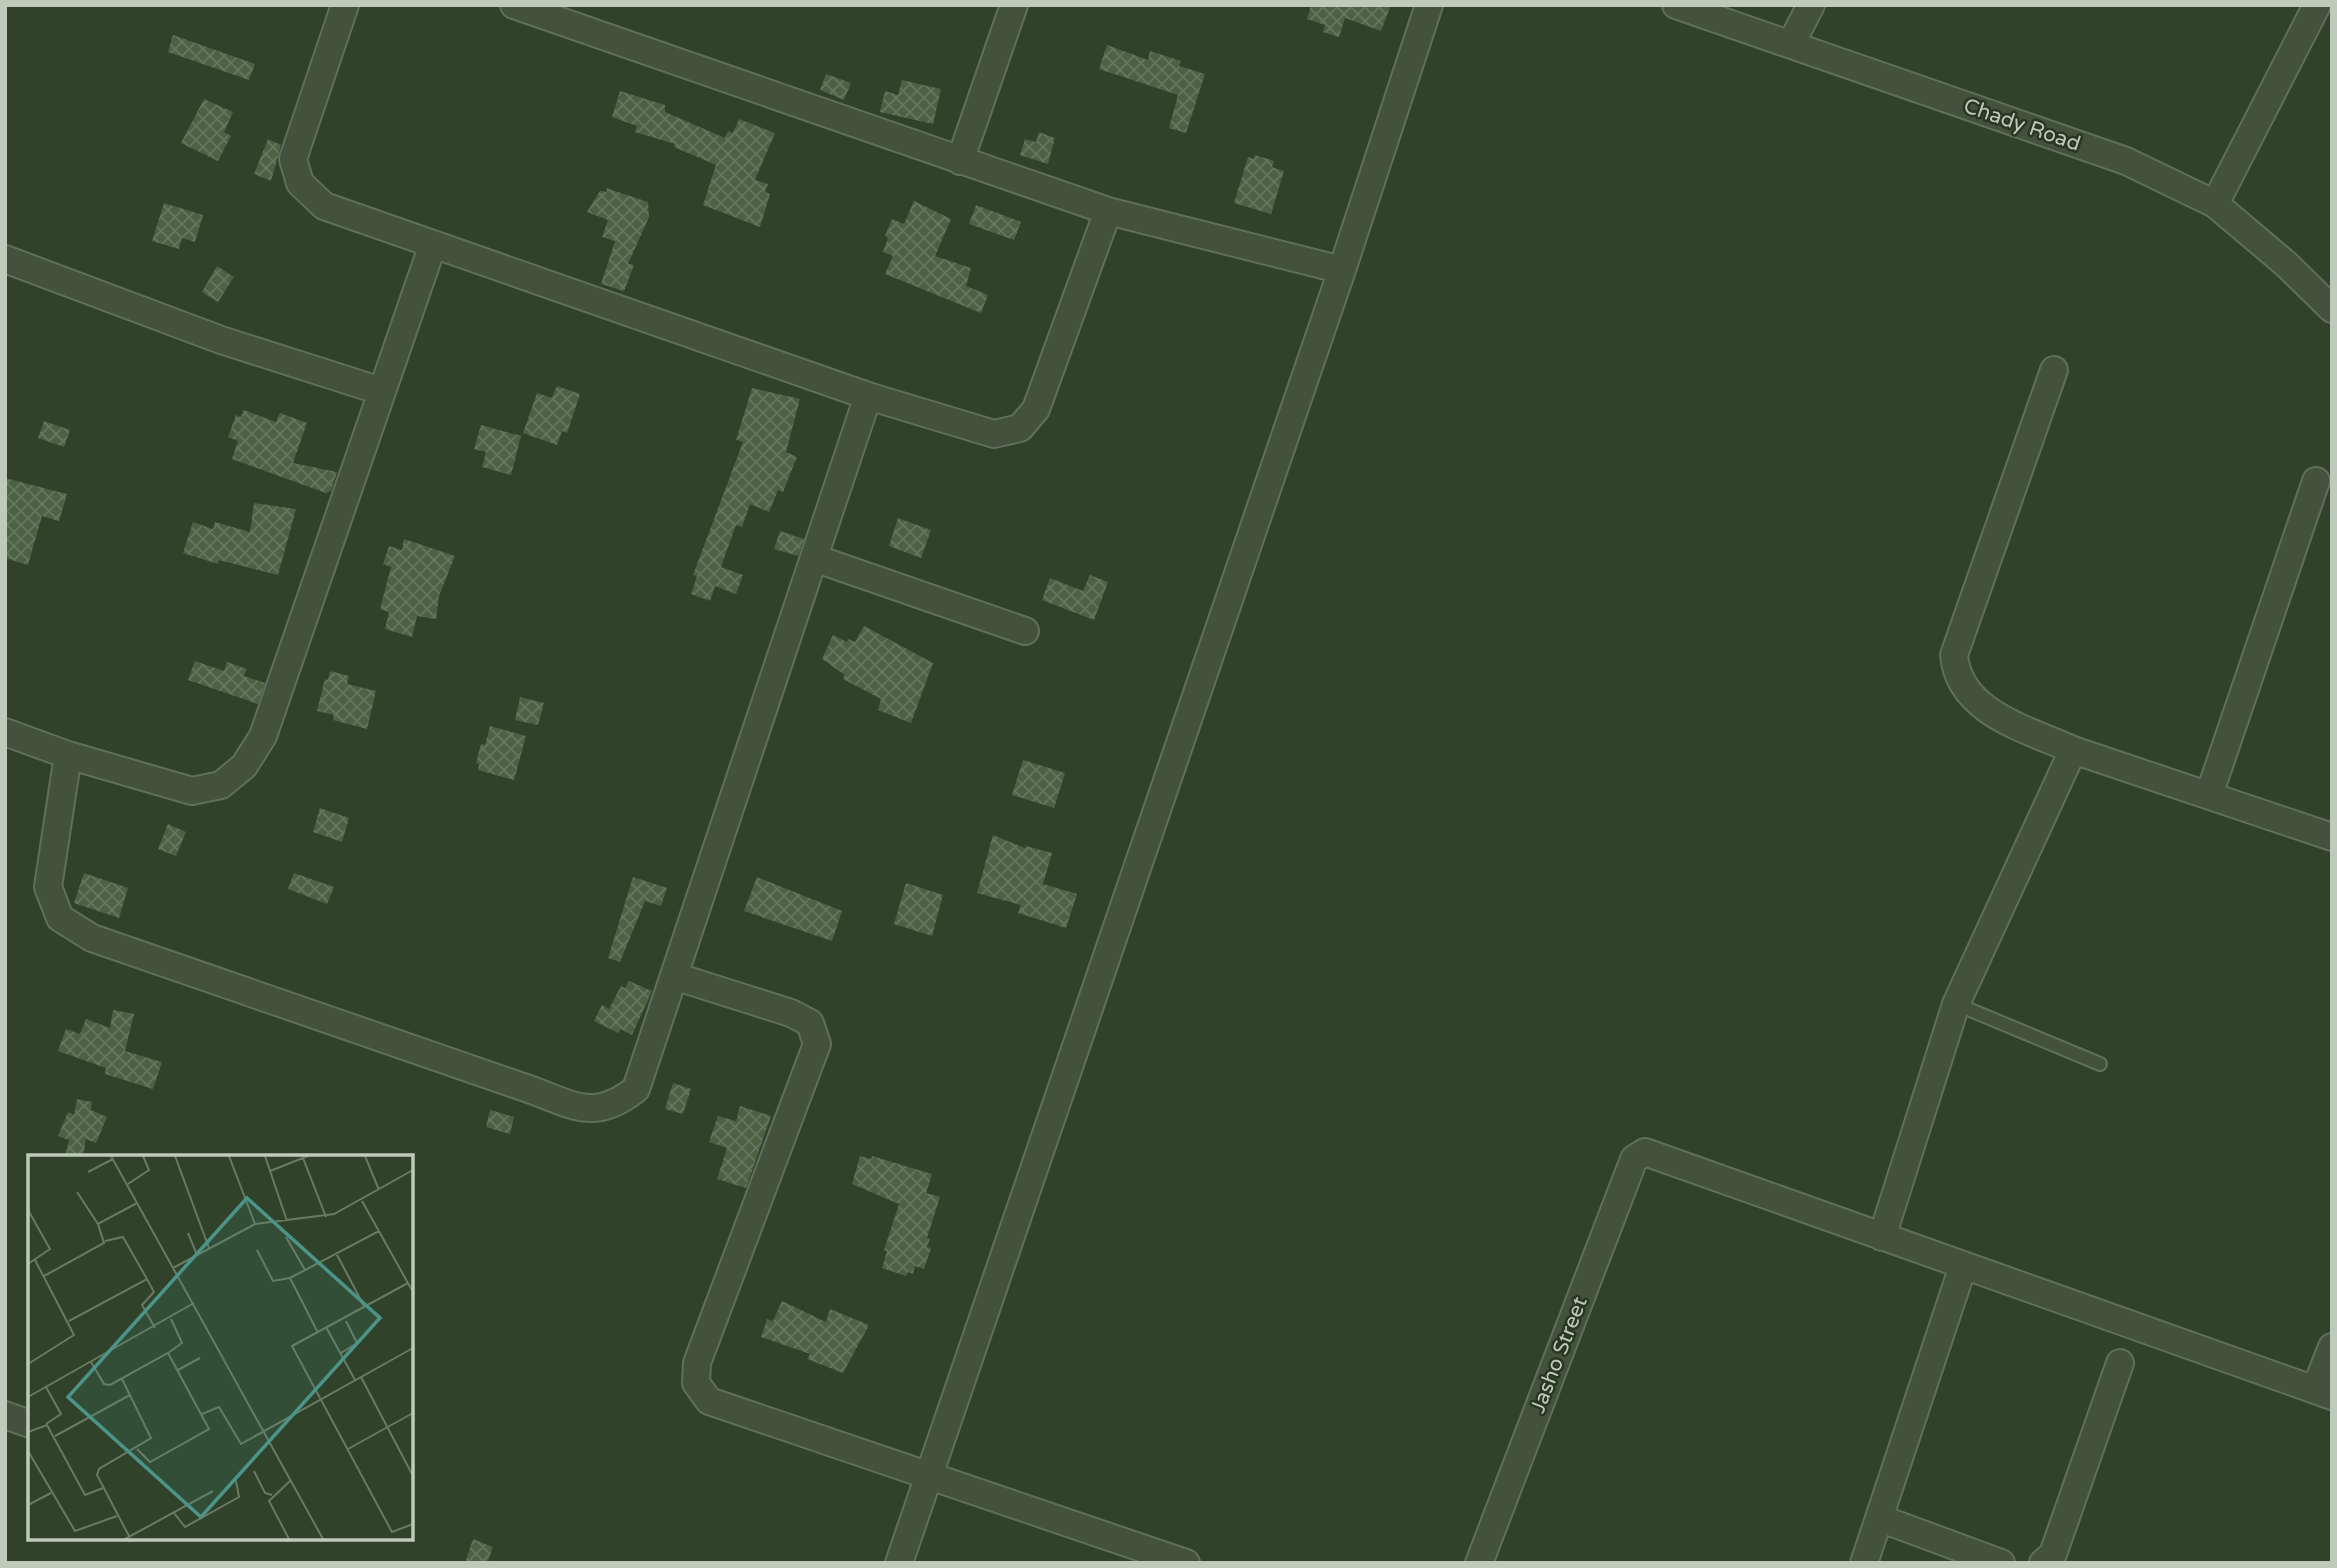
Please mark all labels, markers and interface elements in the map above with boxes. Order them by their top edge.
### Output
street label: Chady Road [1960,93,2084,157]
inset map [28,1155,413,1540]
street label: Jasho Street [1525,1293,1593,1417]

